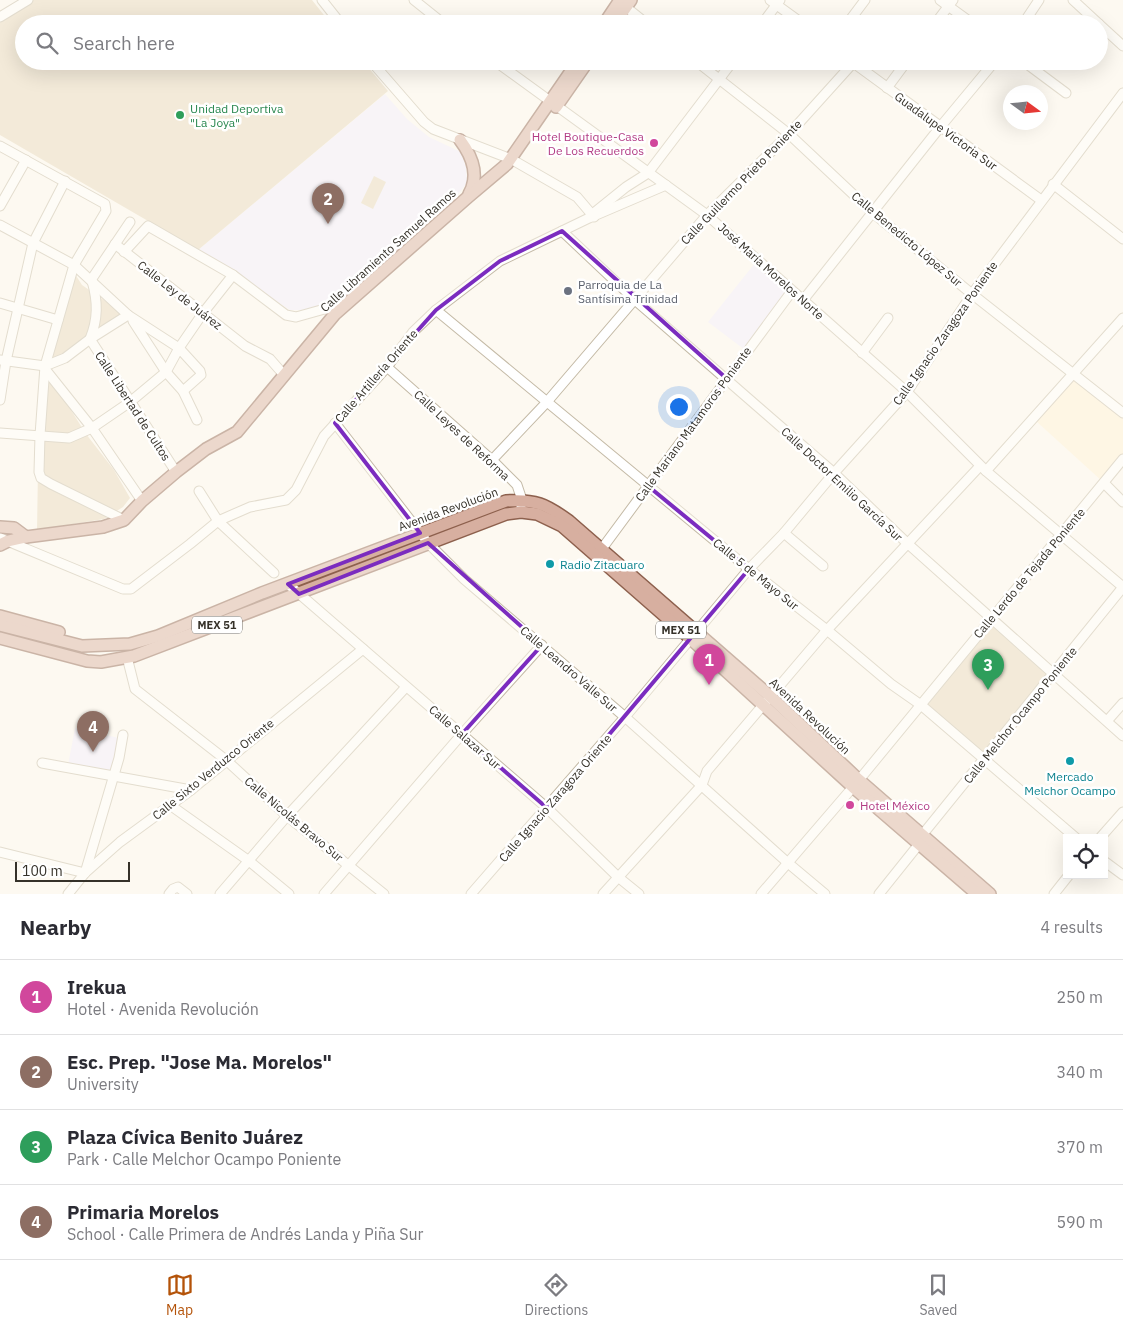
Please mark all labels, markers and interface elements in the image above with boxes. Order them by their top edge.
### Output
search box [15,15,1108,70]
icon: search [33,29,61,57]
text: Search here [73,31,175,55]
north arrow [1003,85,1048,130]
street label: Guadalupe Victoria Sur [892,89,1001,174]
place label: Unidad Deportiva "La Joya" [190,101,284,130]
marker: Unidad Deportiva "La Joya" [174,109,186,121]
street label: Calle Guillermo Prieto Poniente [677,116,805,248]
place label: Hotel Boutique-Casa De Los Recuerdos [532,129,645,158]
marker: Hotel Boutique-Casa De Los Recuerdos [648,137,660,149]
pin: 2 [312,183,344,224]
street label: Calle Libramiento Samuel Ramos [317,185,459,315]
street label: Calle Benedicto López Sur [849,188,966,290]
street label: José María Morelos Norte [715,219,827,323]
street label: Calle Ley de Juárez [135,257,226,333]
street label: Calle Ignacio Zaragoza Poniente [889,258,1001,408]
place label: Parroquia de La Santísima Trinidad [578,277,678,306]
marker: Parroquia de La Santísima Trinidad [562,285,574,297]
street label: Calle Artillería Oriente [331,326,421,426]
street label: Calle Mariano Matamoros Poniente [632,343,754,504]
street label: Calle Libertad de Cultos [92,348,174,464]
street label: Calle Leyes de Reforma [411,387,514,484]
your location [666,394,692,420]
street label: Calle Doctor Emilio García Sur [778,424,906,545]
street label: Avenida Revolución [396,484,500,534]
street label: Calle Lerdo de Tejada Poniente [970,504,1088,641]
street label: Calle 5 de Mayo Sur [710,535,802,614]
place label: Radio Zitacuaro [560,557,645,572]
marker: Radio Zitacuaro [544,558,556,570]
road number: MEX 51 [192,616,242,634]
road number: MEX 51 [656,622,706,638]
street label: Calle Leandro Valle Sur [517,623,621,716]
street label: Calle Melchor Ocampo Poniente [960,643,1080,786]
pin: 1 [693,644,725,685]
pin: 3 [972,649,1004,690]
street label: Avenida Revolución [766,675,854,757]
street label: Calle Salazar Sur [426,702,504,773]
pin: 4 [77,711,109,752]
street label: Calle Sixto Verduzco Oriente [149,715,277,823]
street label: Calle Ignacio Zaragoza Oriente [495,731,615,865]
marker: Mercado Melchor Ocampo [1064,755,1076,767]
place label: Mercado Melchor Ocampo [1024,769,1116,798]
street label: Calle Nicolás Bravo Sur [242,773,347,865]
place label: Hotel México [860,798,930,813]
marker: Hotel México [844,799,856,811]
map controls [1063,834,1108,879]
button: locate [1063,834,1108,879]
scale bar [15,859,130,882]
text: 100 m [22,862,63,880]
text: Nearby [20,913,91,941]
text: 4 results [1040,917,1103,937]
text: Irekua [67,975,126,999]
text: 1 [31,987,41,1007]
text: 250 m [1056,987,1103,1007]
text: Hotel · Avenida Revolución [67,999,259,1019]
text: Esc. Prep. "Jose Ma. Morelos" [67,1050,332,1074]
text: 2 [31,1062,41,1082]
text: 340 m [1056,1062,1103,1082]
text: University [67,1074,139,1094]
text: Plaza Cívica Benito Juárez [67,1125,303,1149]
text: 3 [31,1137,41,1157]
text: 370 m [1056,1137,1103,1157]
text: Park · Calle Melchor Ocampo Poniente [67,1149,341,1169]
text: Primaria Morelos [67,1200,219,1224]
text: 4 [31,1212,41,1232]
text: 590 m [1056,1212,1103,1232]
text: School · Calle Primera de Andrés Landa y Piña Sur [67,1224,423,1244]
tab: Map [166,1271,194,1319]
tab: Directions [525,1271,588,1319]
tab: Saved [919,1271,957,1319]

